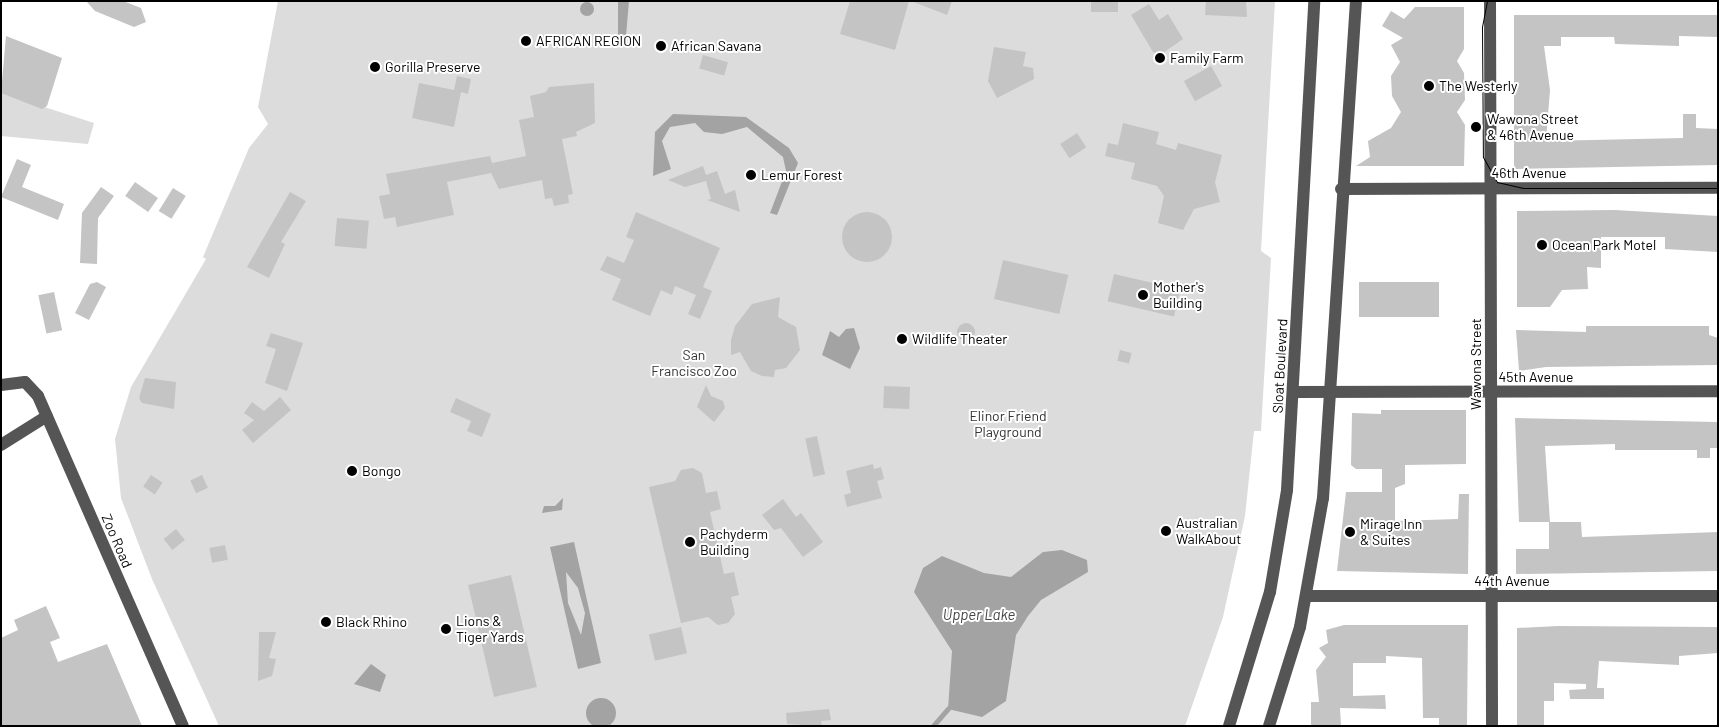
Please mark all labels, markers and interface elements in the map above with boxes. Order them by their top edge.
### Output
place label: AFRICAN REGION [536,33,641,49]
marker: AFRICAN REGION [520,35,532,47]
place label: African Savana [671,38,761,54]
marker: African Savana [655,40,667,52]
place label: Family Farm [1170,50,1244,66]
marker: Family Farm [1154,52,1166,64]
place label: Gorilla Preserve [385,59,480,75]
marker: Gorilla Preserve [369,61,381,73]
place label: The Westerly [1439,78,1517,94]
marker: The Westerly [1423,80,1435,92]
place label: Wawona Street & 46th Avenue [1487,111,1579,144]
marker: Wawona Street & 46th Avenue [1469,120,1483,134]
street label: 46th Avenue [1492,165,1566,181]
place label: Lemur Forest [761,167,843,183]
marker: Lemur Forest [745,169,757,181]
place label: Ocean Park Motel [1552,237,1656,253]
marker: Ocean Park Motel [1536,239,1548,251]
place label: Mother's Building [1153,279,1204,312]
marker: Mother's Building [1137,289,1149,301]
street label: Sloat Boulevard [1269,318,1291,414]
street label: Wawona Street [1468,318,1484,410]
place label: Wildlife Theater [912,331,1007,347]
marker: Wildlife Theater [896,333,908,345]
park label: San Francisco Zoo [651,347,737,380]
street label: 45th Avenue [1499,369,1573,385]
park label: Elinor Friend Playground [969,408,1047,441]
place label: Bongo [362,463,401,479]
marker: Bongo [346,465,358,477]
street label: Zoo Road [98,512,136,570]
place label: Australian WalkAbout [1176,515,1241,548]
place label: Mirage Inn & Suites [1360,516,1422,548]
marker: Australian WalkAbout [1160,525,1172,537]
place label: Pachyderm Building [700,526,768,558]
marker: Mirage Inn & Suites [1344,526,1356,538]
marker: Pachyderm Building [684,536,696,548]
street label: 44th Avenue [1474,573,1550,589]
water label: Upper Lake [943,606,1015,624]
place label: Lions & Tiger Yards [456,613,524,646]
place label: Black Rhino [336,614,407,630]
marker: Black Rhino [320,616,332,628]
marker: Lions & Tiger Yards [440,623,452,635]

